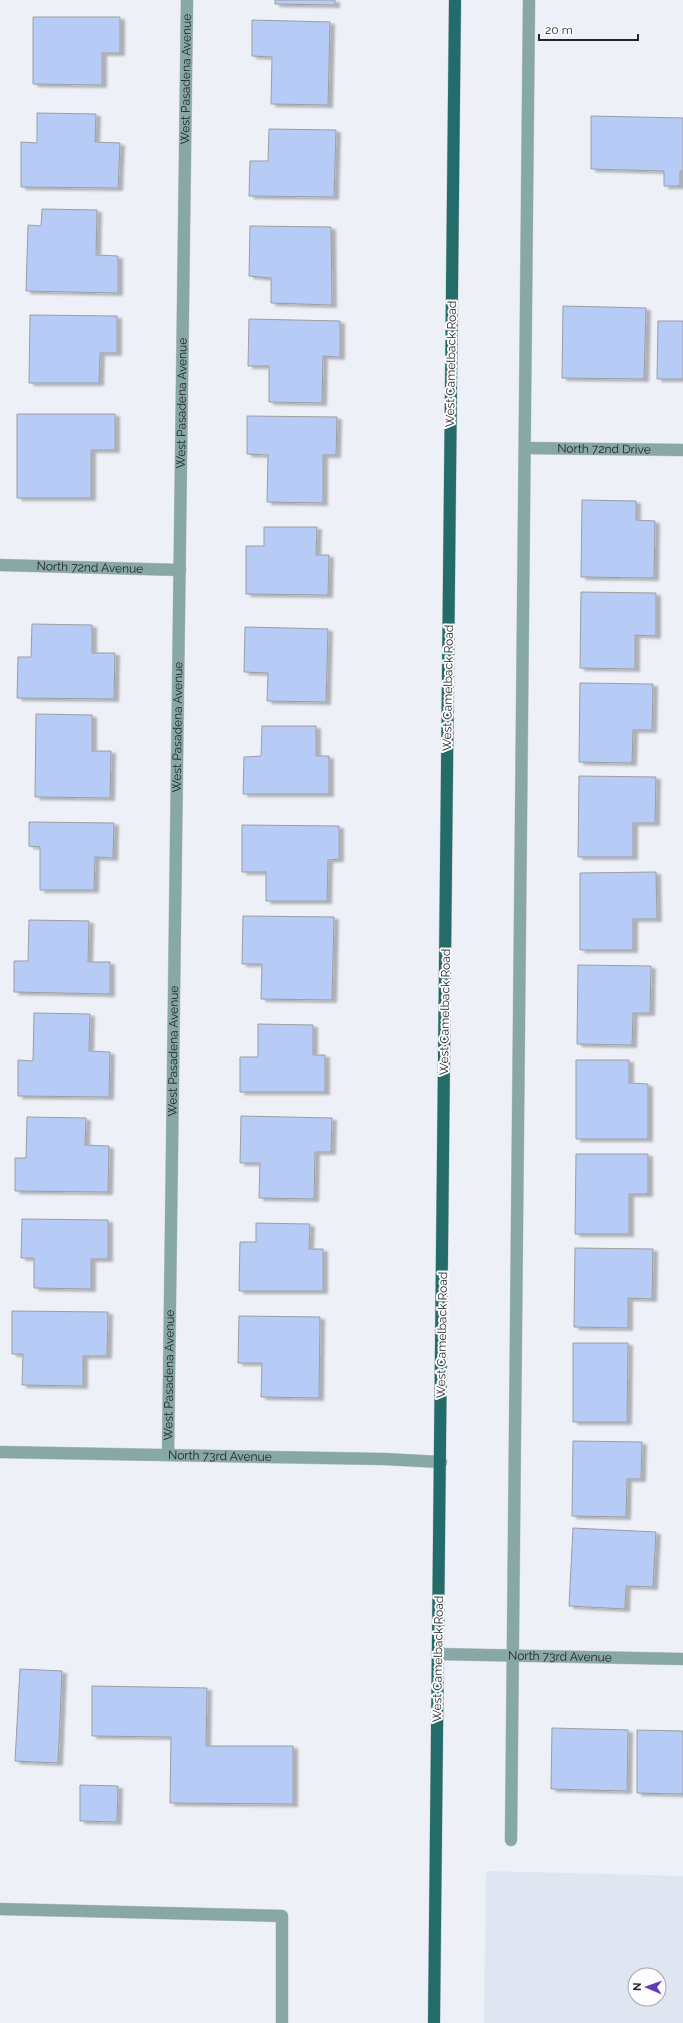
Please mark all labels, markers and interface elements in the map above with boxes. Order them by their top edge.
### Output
street label: West Pasadena Avenue [178,14,194,145]
scale bar [539,16,638,42]
text: 20 m [545,23,573,37]
street label: West Camelback Road [443,301,459,427]
street label: West Pasadena Avenue [174,338,190,469]
street label: North 72nd Drive [557,441,651,457]
street label: North 72nd Avenue [36,559,143,576]
street label: West Camelback Road [440,625,456,751]
street label: West Pasadena Avenue [170,662,185,793]
street label: West Camelback Road [437,949,453,1075]
street label: West Pasadena Avenue [165,985,181,1117]
street label: West Camelback Road [434,1272,450,1398]
street label: West Pasadena Avenue [161,1309,177,1441]
street label: North 73rd Avenue [168,1448,272,1464]
street label: West Camelback Road [430,1596,446,1722]
street label: North 73rd Avenue [508,1648,612,1665]
north arrow [627,1967,667,2007]
text: N [631,1982,644,1991]

